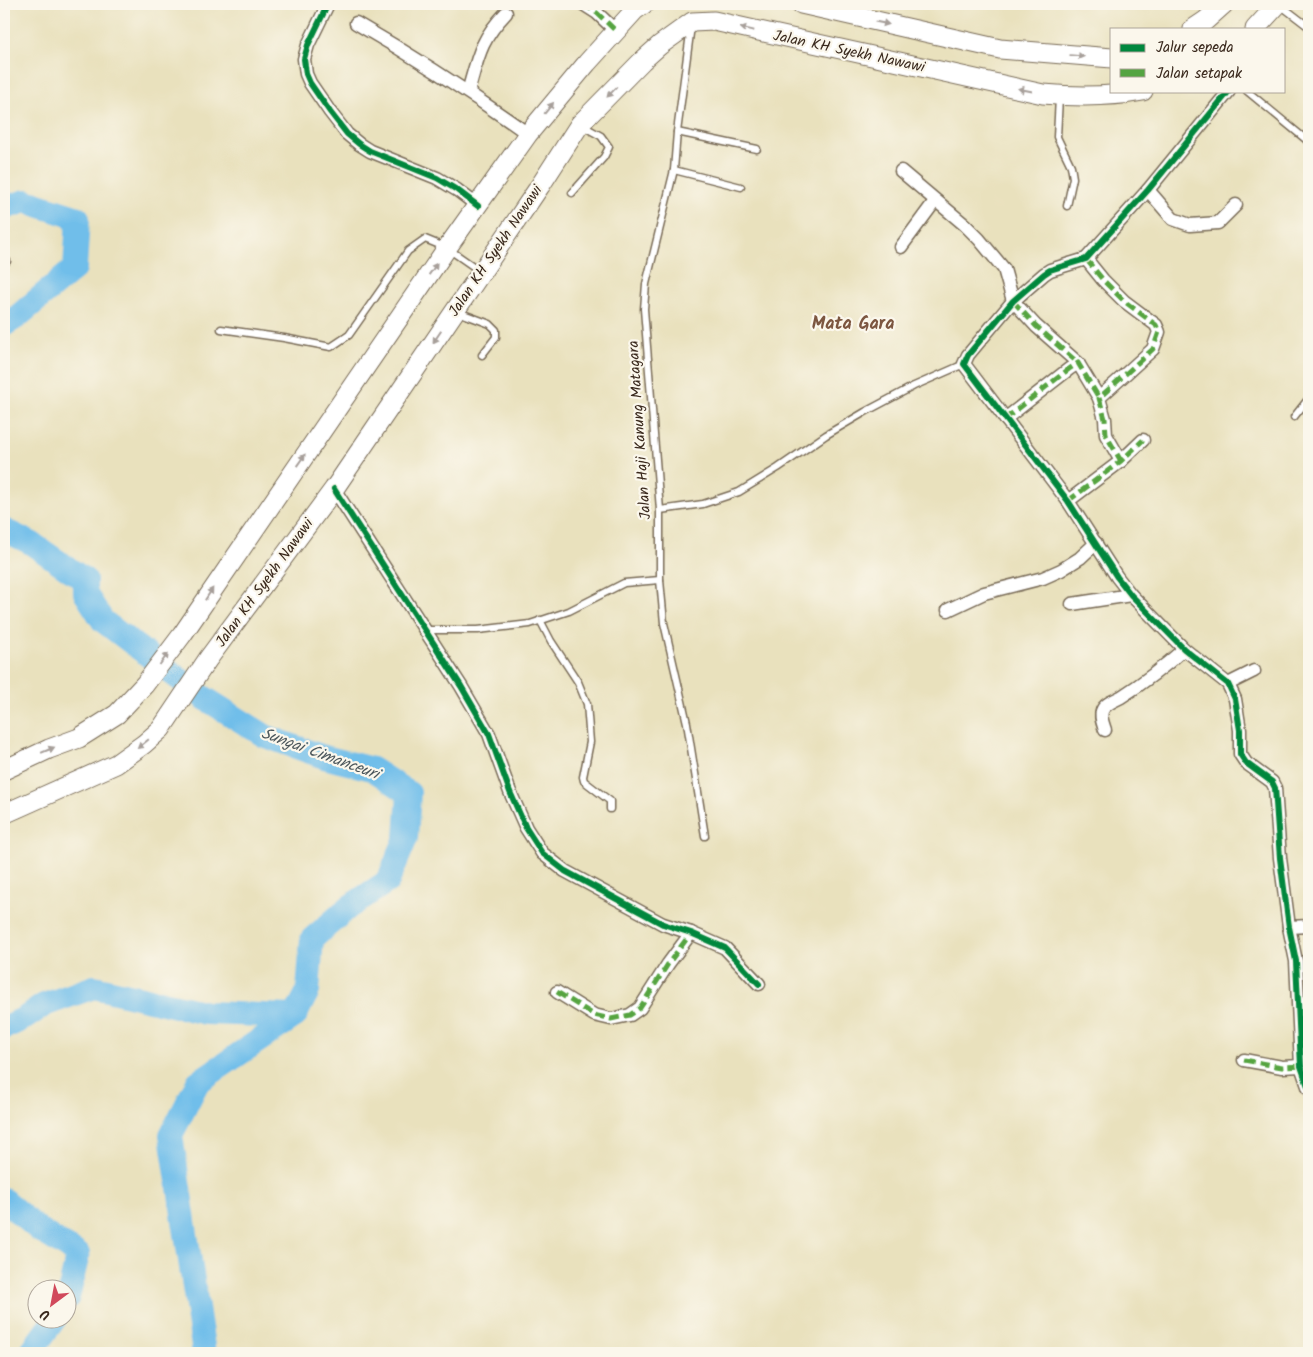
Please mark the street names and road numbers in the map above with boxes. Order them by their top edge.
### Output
street label: Jalan KH Syekh Nawawi [771,24,928,80]
street label: Jalan KH Syekh Nawawi [443,179,550,322]
street label: Jalan Haji Kanung Matagara [622,340,658,520]
street label: Jalan KH Syekh Nawawi [210,512,321,653]

